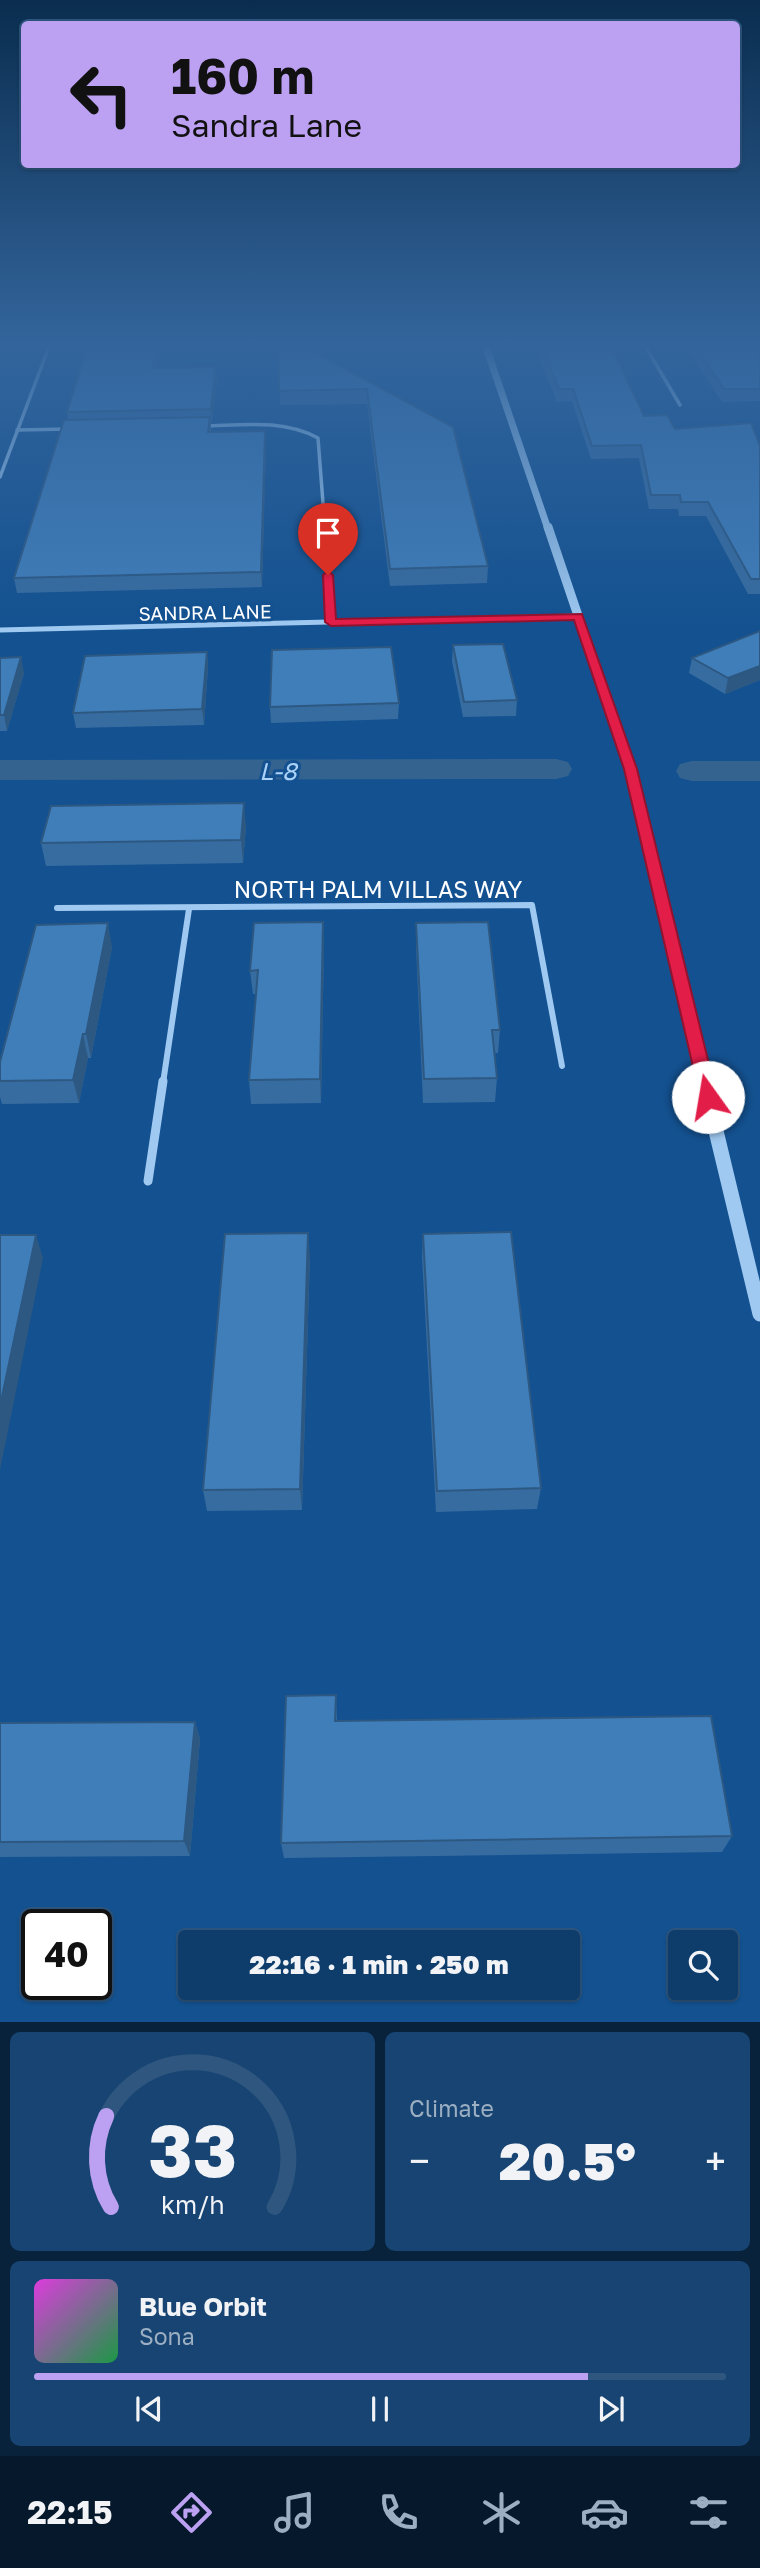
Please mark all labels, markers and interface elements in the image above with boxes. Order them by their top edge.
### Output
text: 160 m [171,46,314,105]
icon: left [56,49,147,140]
text: Sandra Lane [171,106,362,144]
pin [298,503,358,575]
icon: arrive [309,514,347,552]
street label: SANDRA LANE [138,599,272,625]
water label: L-8 [259,756,299,785]
street label: NORTH PALM VILLAS WAY [234,875,522,903]
position arrow [671,1060,745,1134]
speed limit sign: 40 [21,1909,112,2000]
map controls [668,1930,738,2000]
button: search [668,1930,738,2000]
text: 22:16 · 1 min · 250 m [249,1949,509,1980]
text: Climate [409,2094,494,2122]
text: 33 [148,2107,237,2194]
text: 20.5° [499,2129,636,2191]
text: − [409,2138,430,2183]
text: + [705,2138,726,2183]
text: km/h [161,2189,224,2220]
text: Blue Orbit [139,2291,267,2322]
text: Sona [139,2322,195,2350]
icon: previous [130,2390,168,2428]
icon: pause [361,2390,399,2428]
icon: next [592,2390,630,2428]
icon: directions [167,2488,216,2537]
icon: music [270,2488,319,2537]
icon: phone [374,2488,423,2537]
icon: climate [477,2488,526,2537]
icon: car [580,2488,629,2537]
icon: filters [684,2488,733,2537]
text: 22:15 [27,2493,112,2531]

